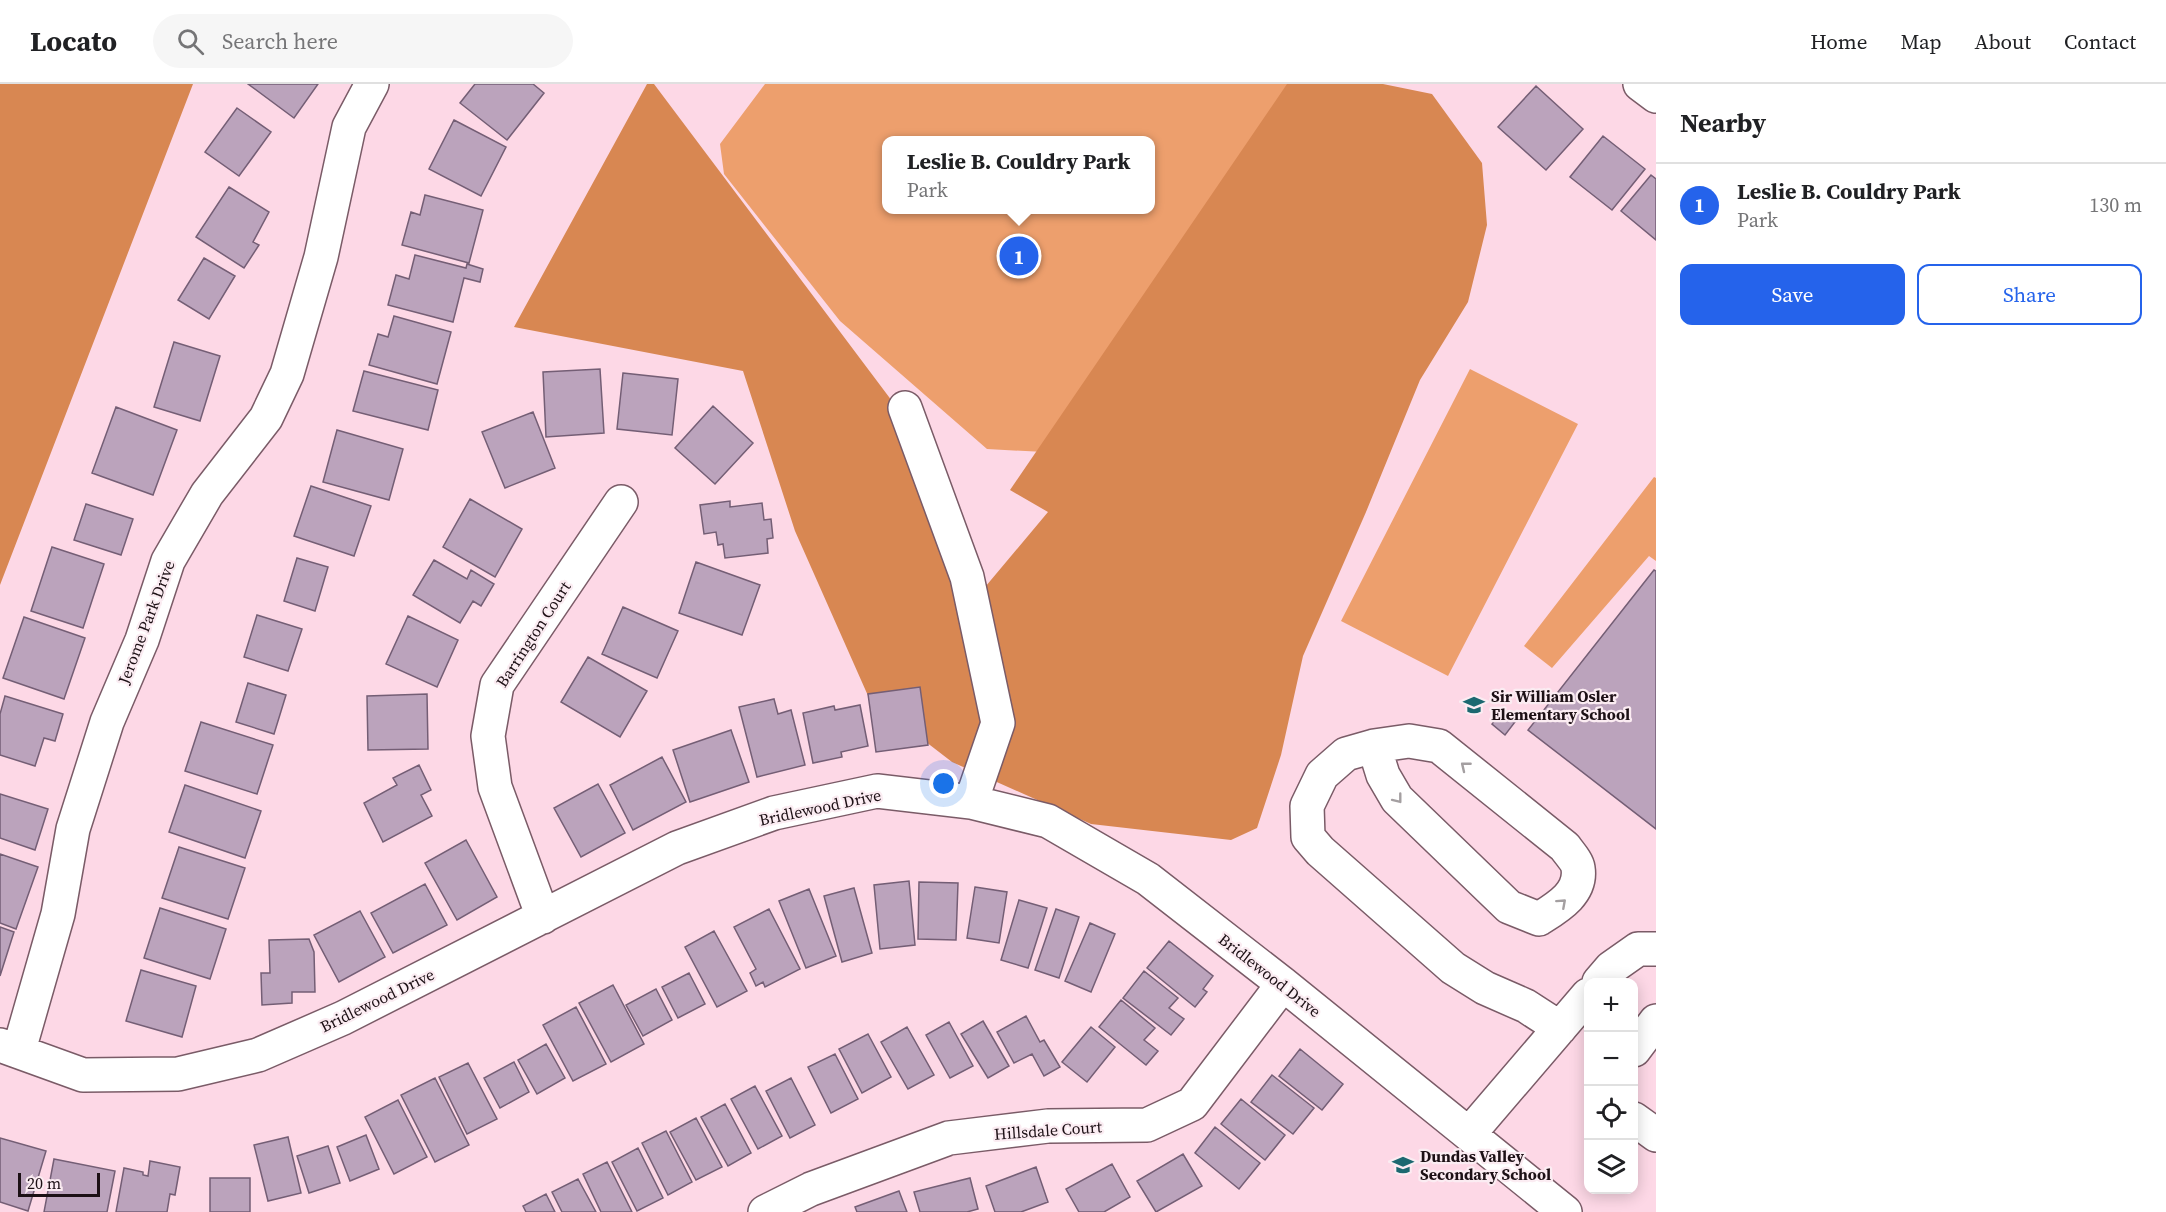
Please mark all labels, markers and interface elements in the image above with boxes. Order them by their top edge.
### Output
search box [153,14,573,68]
text: Locato [30,22,117,60]
icon: search [174,25,207,58]
text: Search here [222,26,338,56]
text: Home [1810,27,1868,56]
text: Map [1901,27,1942,56]
text: About [1975,27,2031,56]
text: Contact [2064,27,2136,56]
text: Nearby [1680,105,1766,141]
popup [882,136,1155,214]
text: Leslie B. Couldry Park [907,146,1130,176]
text: Park [907,176,948,204]
text: Leslie B. Couldry Park [1737,176,1961,206]
text: 1 [1694,191,1705,219]
text: 130 m [2089,191,2142,219]
text: Park [1737,206,1778,234]
pin: 1 [1000,234,1038,279]
button: Save [1680,264,1905,325]
button: Share [1917,264,2142,325]
street label: Jerome Park Drive [112,557,180,688]
street label: Barrington Court [491,576,576,691]
place label: Sir William Osler Elementary School [1491,685,1630,725]
school or university icon: Sir William Osler Elementary School [1462,693,1486,717]
one-way arrow [1460,762,1471,773]
your location [929,769,958,798]
street label: Bridlewood Drive [757,783,883,831]
one-way arrow [1390,792,1401,803]
one-way arrow [1555,899,1566,910]
street label: Bridlewood Drive [1214,928,1326,1022]
street label: Bridlewood Drive [316,963,438,1037]
map controls [1584,978,1638,1194]
button: + [1584,978,1638,1032]
button: − [1584,1032,1638,1086]
button: locate [1584,1086,1638,1140]
street label: Hillsdale Court [993,1115,1103,1145]
button: layers [1584,1140,1638,1194]
place label: Dundas Valley Secondary School [1420,1145,1551,1185]
school or university icon: Dundas Valley Secondary School [1391,1153,1415,1177]
scale bar [18,1170,100,1198]
text: 20 m [27,1172,61,1194]

